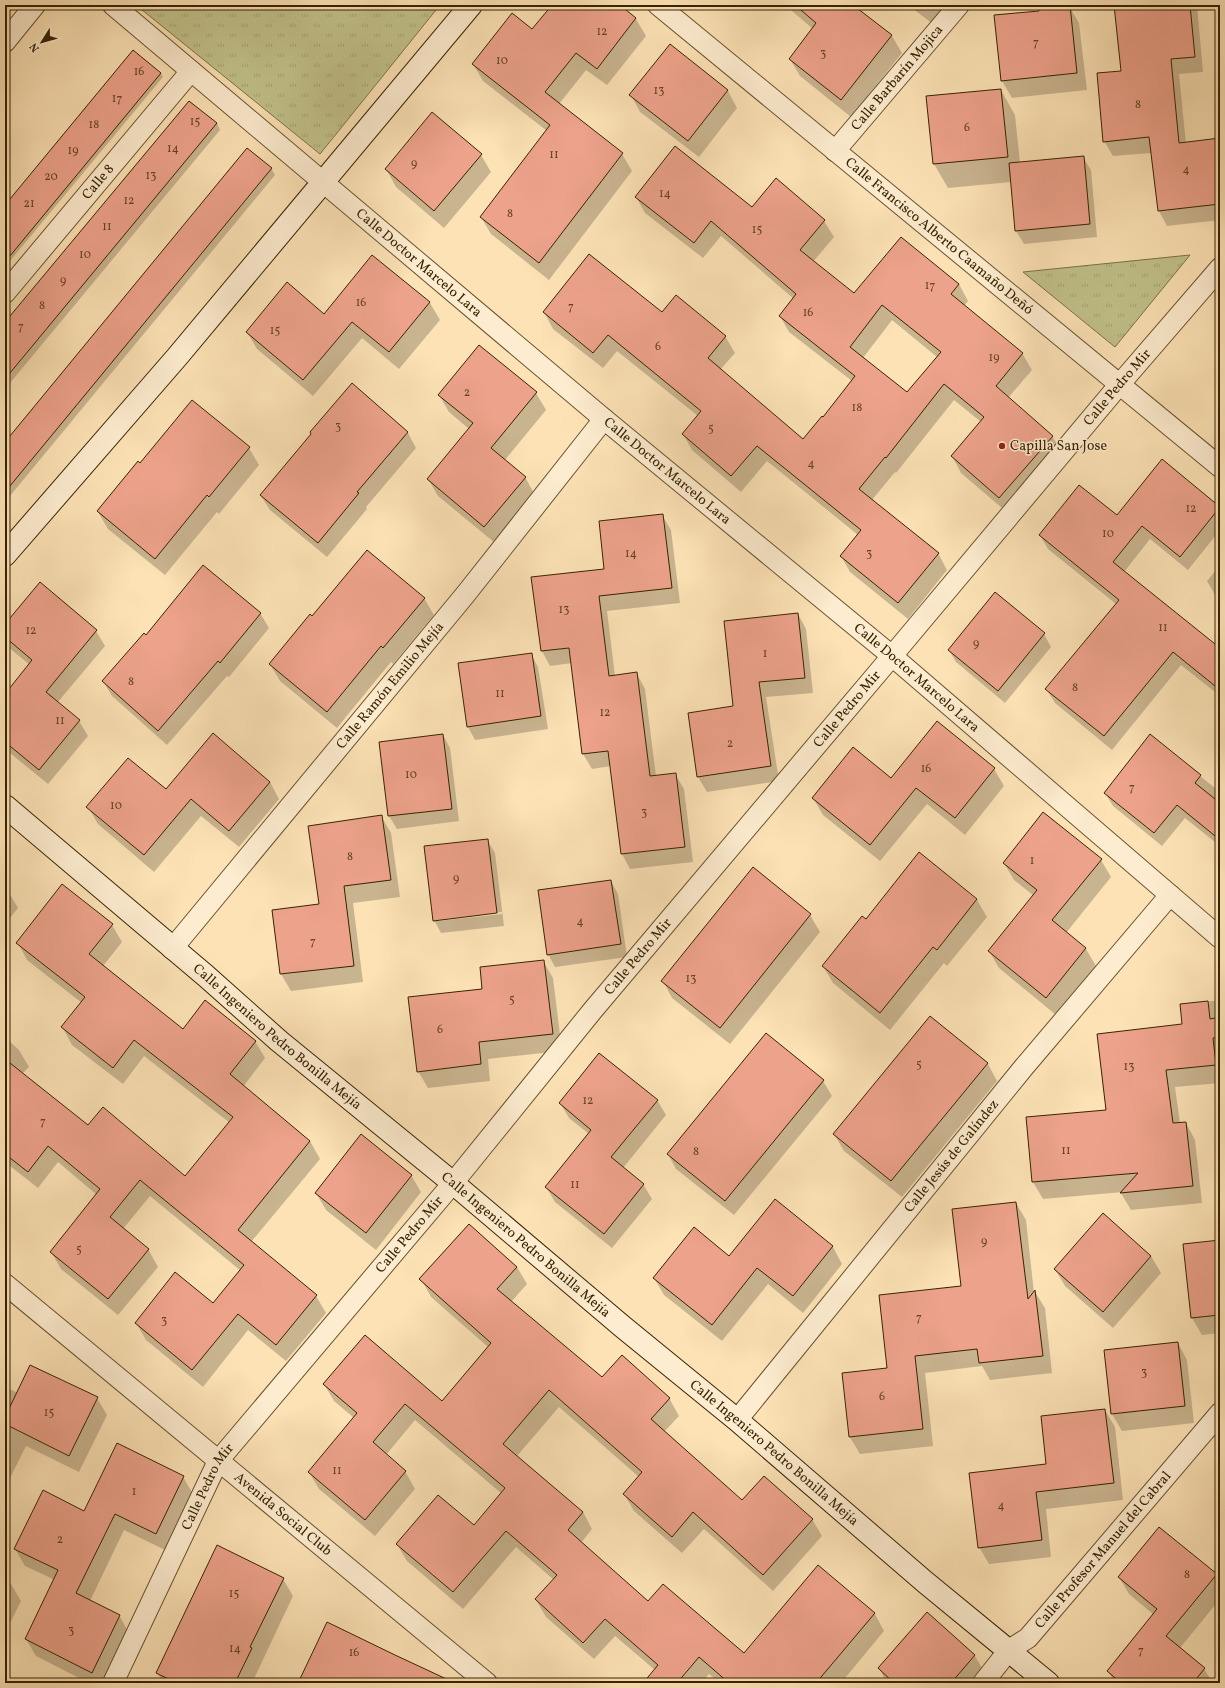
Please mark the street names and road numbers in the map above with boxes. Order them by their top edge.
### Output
street label: Calle Barbarín Mojica [847,21,947,135]
street label: Calle Francisco Alberto Caamaño Deñó [841,153,1037,319]
street label: Calle 8 [78,160,119,204]
street label: Calle Doctor Marcelo Lara [352,204,486,322]
street label: Calle Pedro Mir [1079,345,1156,430]
street label: Calle Doctor Marcelo Lara [599,413,735,529]
street label: Calle Ramón Emilio Mejía [332,618,448,753]
street label: Calle Doctor Marcelo Lara [850,619,984,737]
street label: Calle Pedro Mir [809,666,885,752]
street label: Calle Pedro Mir [600,914,676,999]
street label: Calle Ingeniero Pedro Bonilla Mejía [189,959,366,1114]
street label: Calle Jesús de Galíndez [900,1096,1003,1217]
street label: Calle Ingeniero Pedro Bonilla Mejía [437,1168,615,1322]
street label: Calle Pedro Mir [371,1192,448,1277]
street label: Calle Ingeniero Pedro Bonilla Mejía [685,1375,863,1530]
street label: Calle Pedro Mir [177,1439,238,1533]
street label: Calle Profesor Manuel del Cabral [1030,1467,1176,1633]
street label: Avenida Social Club [230,1468,336,1561]

